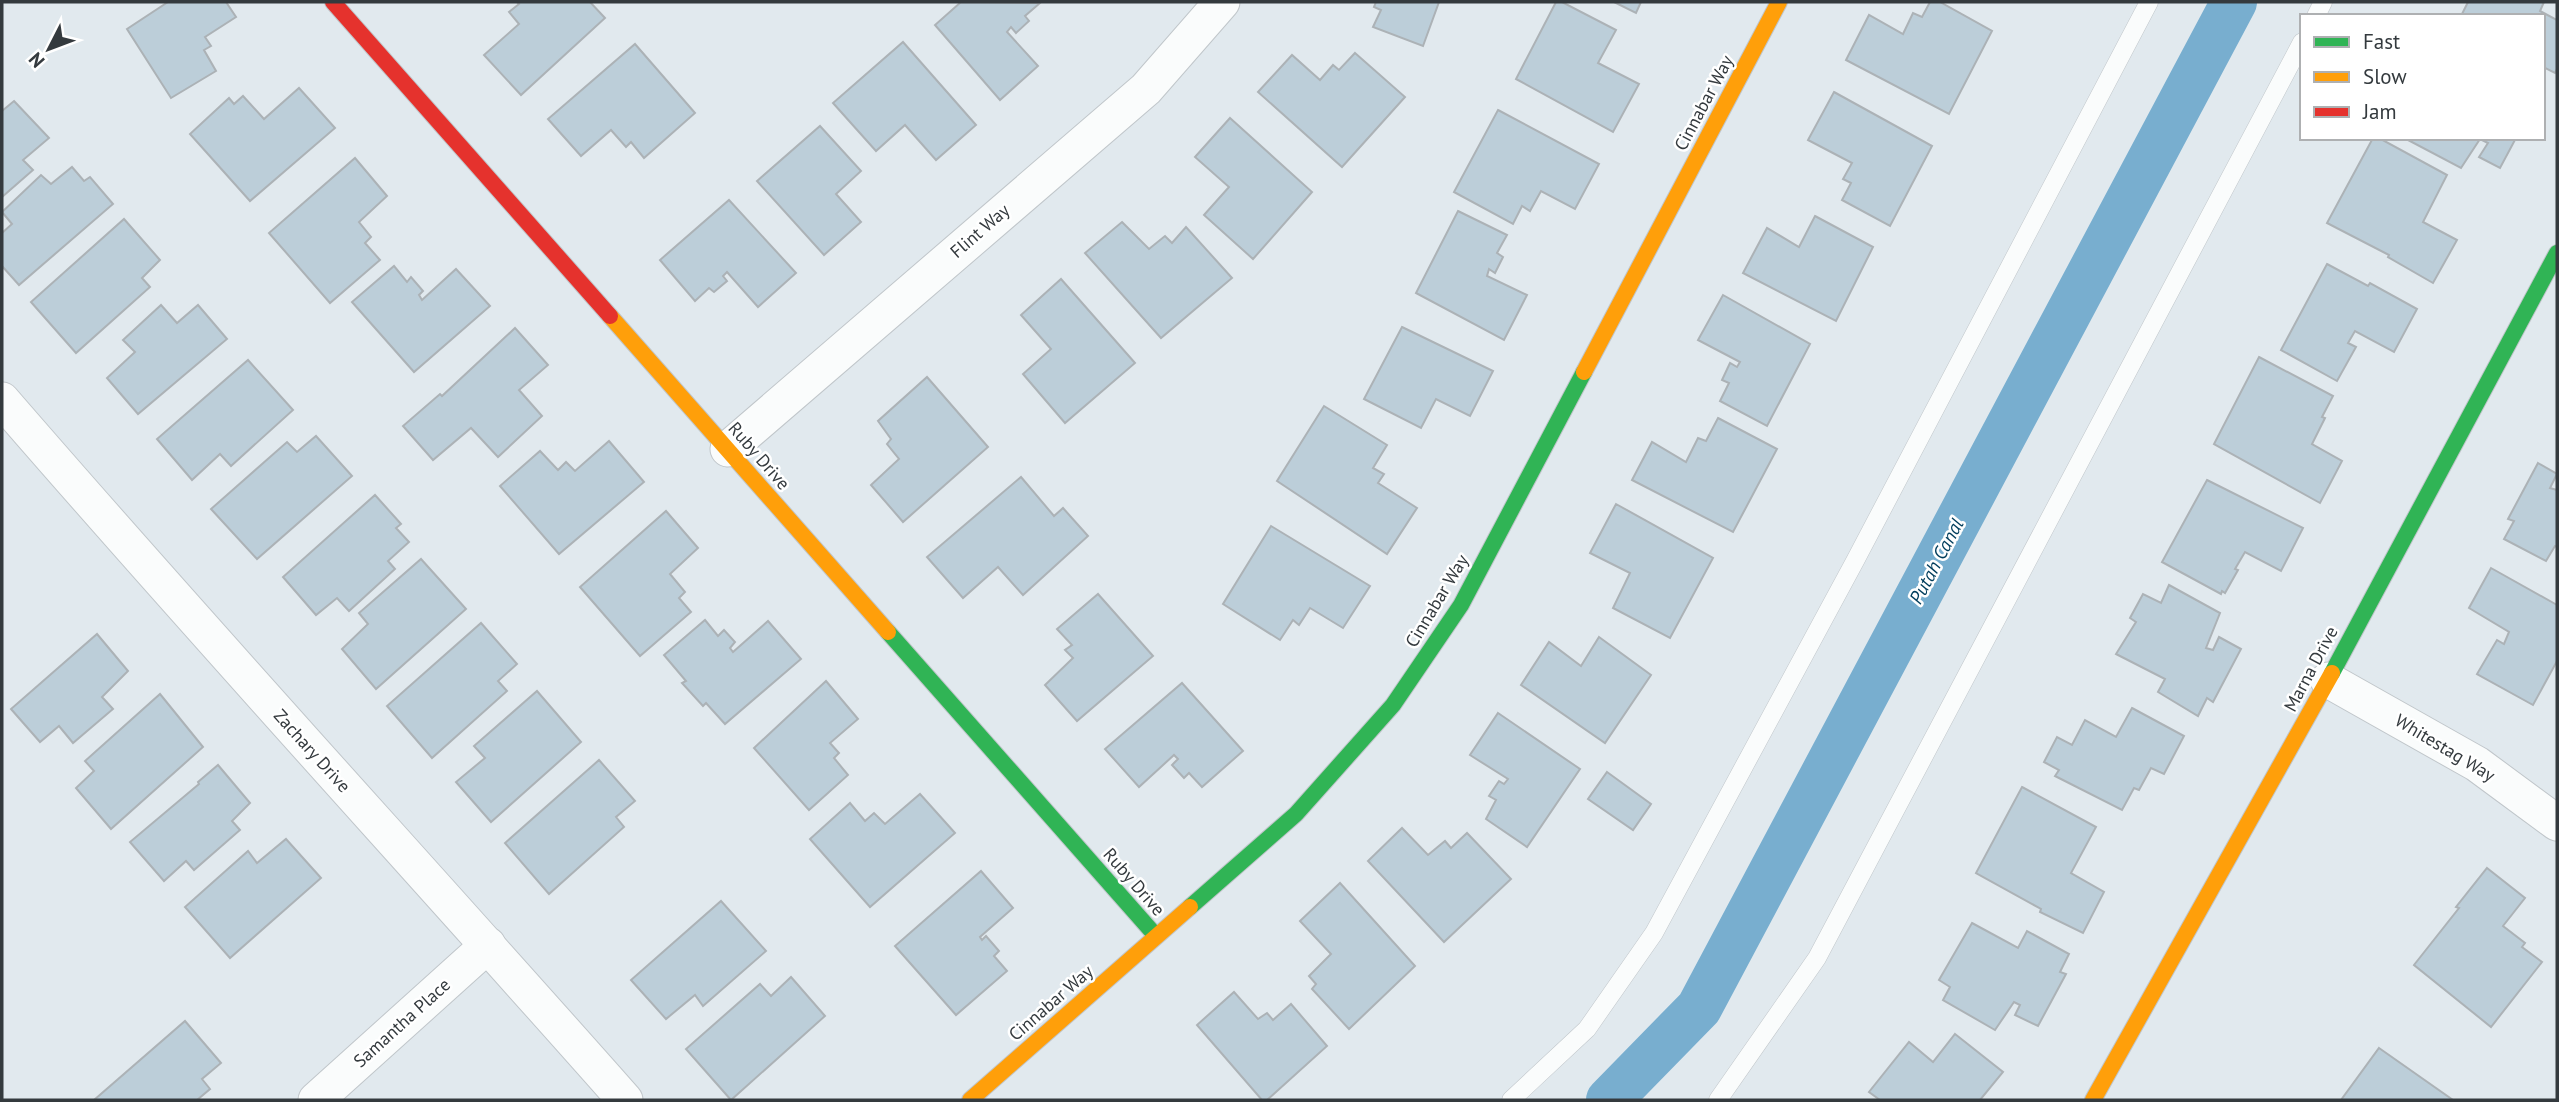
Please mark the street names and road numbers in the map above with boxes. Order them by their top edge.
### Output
street label: Cinnabar Way [1669,51,1739,154]
street label: Flint Way [945,198,1015,263]
street label: Ruby Drive [724,417,795,494]
street label: Cinnabar Way [1400,550,1474,651]
street label: Marna Drive [2279,622,2343,715]
street label: Zachary Drive [269,704,356,797]
street label: Whitestag Way [2391,709,2500,787]
street label: Ruby Drive [1099,843,1170,920]
street label: Cinnabar Way [1004,959,1098,1046]
street label: Samantha Place [348,973,455,1072]

